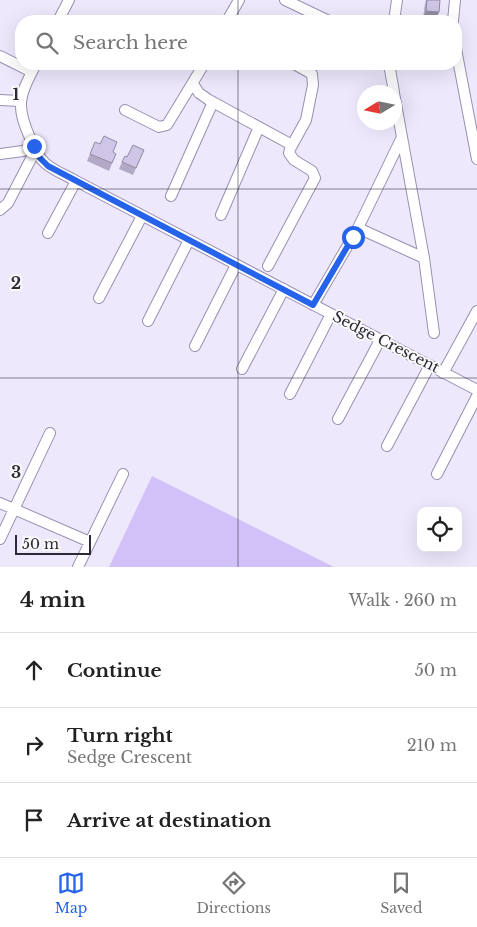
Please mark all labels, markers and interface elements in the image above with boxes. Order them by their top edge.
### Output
search box [15,15,462,70]
icon: search [33,29,61,57]
text: Search here [73,31,188,54]
text: 1 [13,84,20,104]
north arrow [357,85,402,130]
route end [23,135,46,158]
route start [342,226,365,249]
text: 2 [11,273,21,293]
street label: Sedge Crescent [330,306,443,377]
text: 3 [11,462,21,482]
map controls [417,507,462,552]
button: locate [417,507,462,552]
scale bar [15,532,91,555]
text: 50 m [22,535,59,553]
text: 4 min [20,587,86,613]
text: Walk · 260 m [349,590,457,610]
icon: ahead [20,656,48,684]
text: Continue [67,659,162,682]
text: 50 m [415,660,457,680]
text: Turn right [67,724,173,747]
icon: right [20,731,48,759]
text: 210 m [407,735,457,755]
text: Sedge Crescent [67,747,192,767]
icon: arrive [20,806,48,834]
text: Arrive at destination [67,809,271,832]
tab: Map [55,869,87,917]
tab: Directions [196,869,271,917]
tab: Saved [380,869,422,917]

